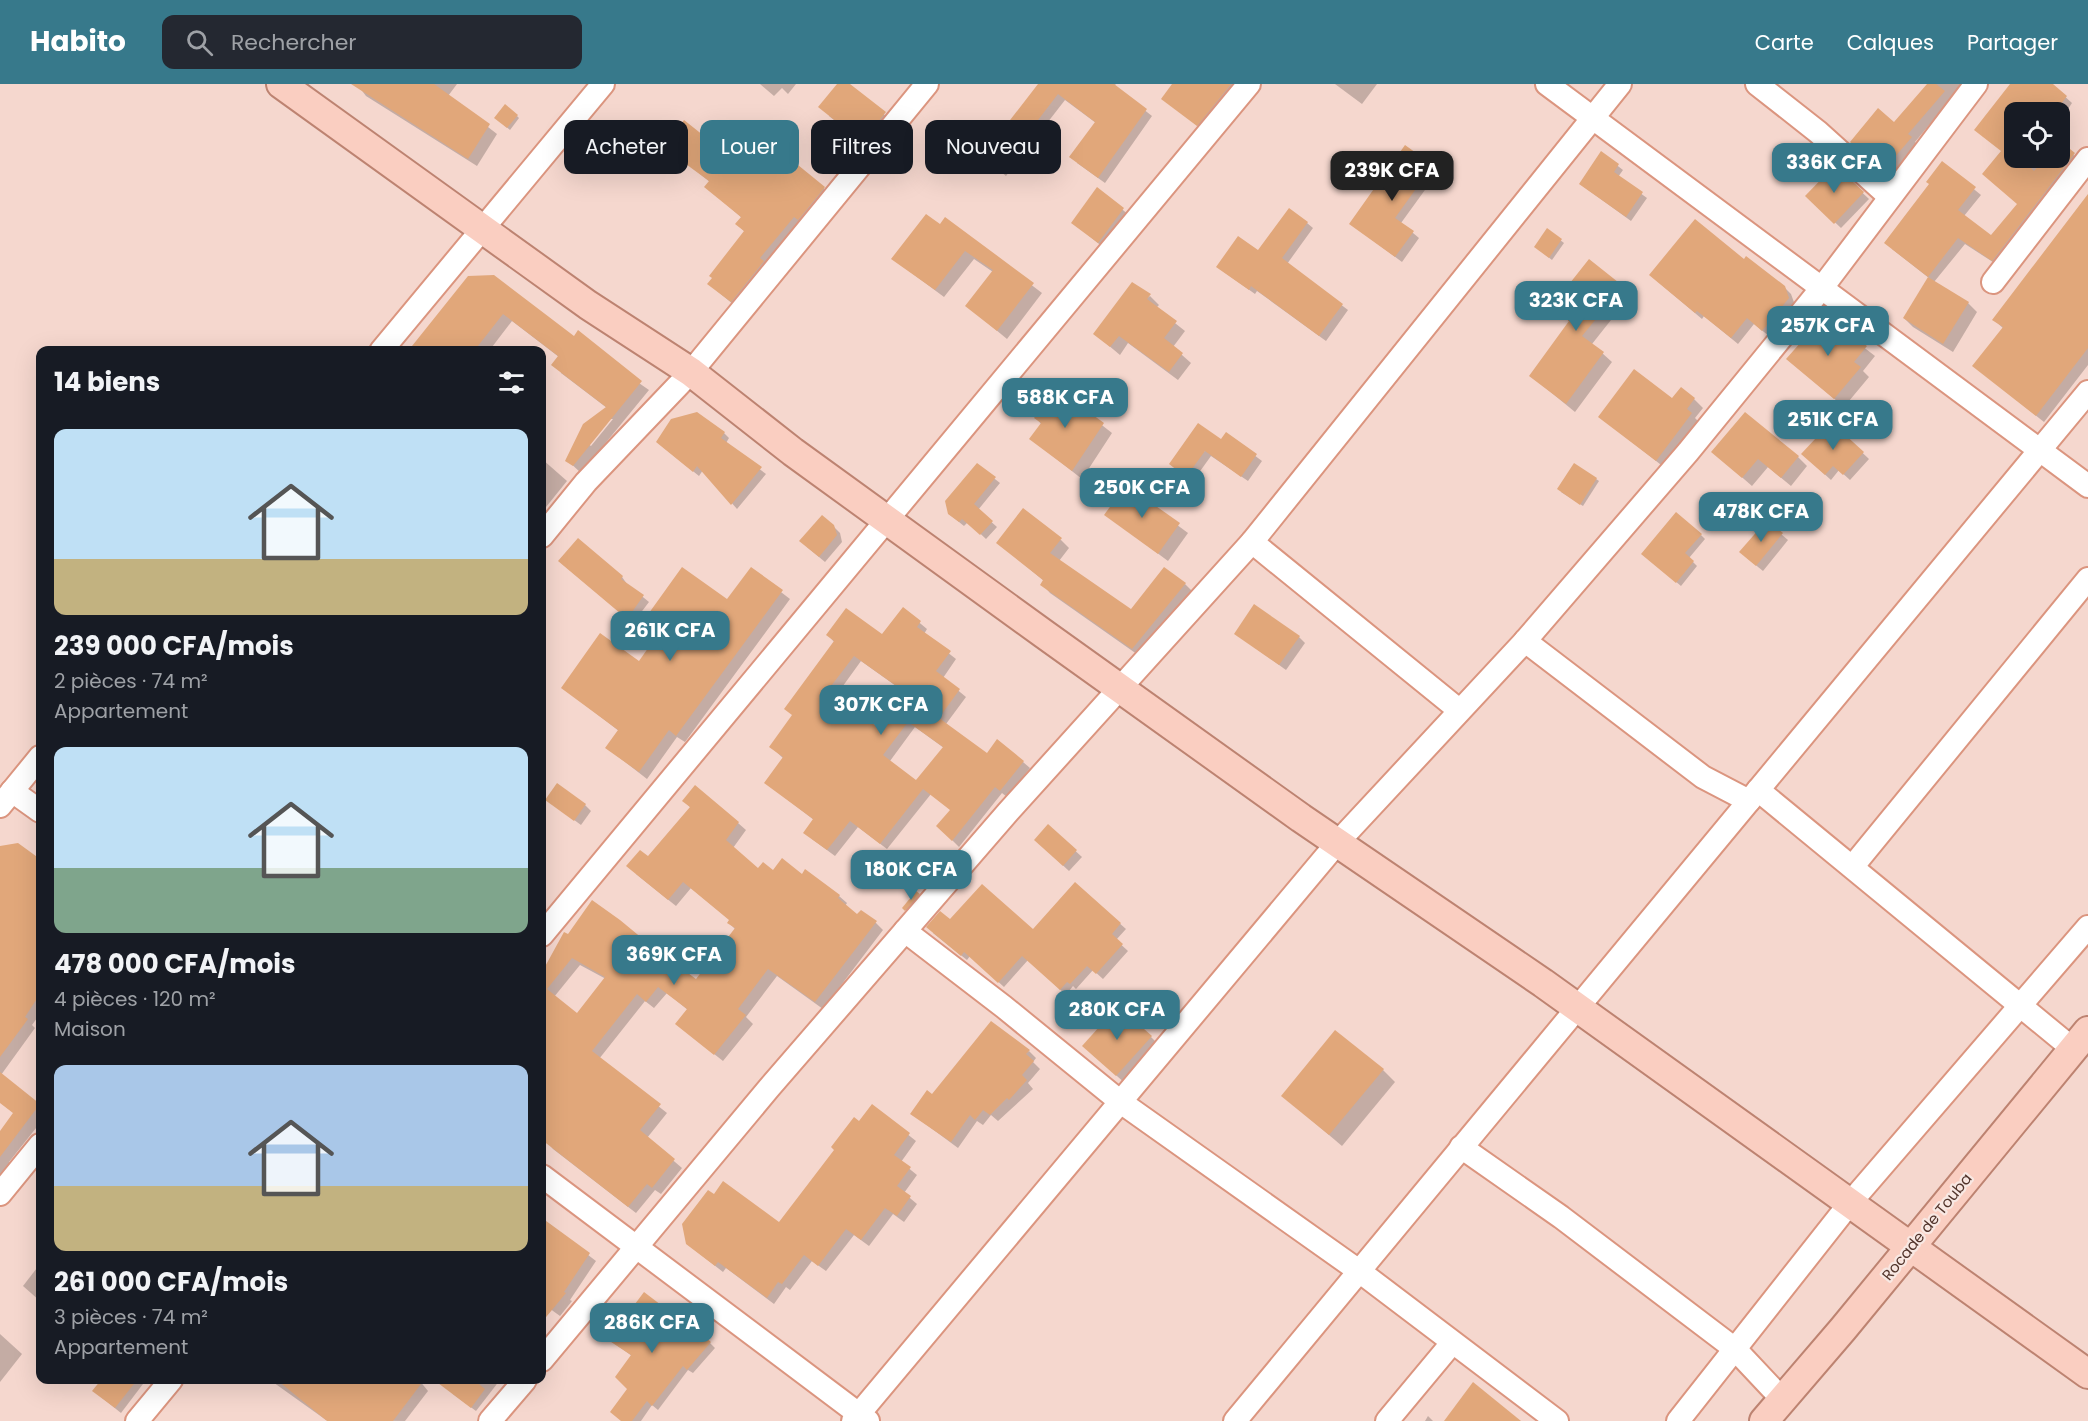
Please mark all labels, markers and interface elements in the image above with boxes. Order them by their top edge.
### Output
search box [162,15,582,69]
text: Habito [30,22,126,61]
icon: search [183,26,216,59]
text: Rechercher [231,27,357,58]
text: Carte [1755,28,1814,57]
text: Calques [1847,28,1934,57]
text: Partager [1967,28,2058,57]
map controls [2004,102,2070,168]
button: locate [2004,102,2070,168]
chip: Acheter [564,120,688,174]
chip: Louer [700,120,799,174]
chip: Filtres [811,120,913,174]
chip: Nouveau [925,120,1061,174]
pin: 336K CFA [1772,143,1896,194]
text: 336K CFA [1786,148,1882,176]
pin: 239K CFA [1330,151,1454,202]
text: 239K CFA [1345,156,1439,184]
pin: 323K CFA [1514,281,1638,332]
text: 323K CFA [1529,286,1623,314]
pin: 257K CFA [1766,306,1890,357]
text: 257K CFA [1781,311,1875,339]
text: 14 biens [54,364,160,400]
icon: filters [495,366,528,399]
pin: 588K CFA [1003,378,1127,429]
text: 588K CFA [1016,383,1114,411]
pin: 251K CFA [1771,400,1895,451]
text: 251K CFA [1787,405,1879,433]
icon: home [237,468,345,576]
pin: 250K CFA [1080,468,1204,519]
text: 250K CFA [1094,473,1190,501]
pin: 478K CFA [1699,492,1823,543]
text: 478K CFA [1713,497,1809,525]
pin: 261K CFA [608,611,732,662]
text: 261K CFA [625,616,715,644]
text: 239 000 CFA/mois [54,628,294,664]
text: 2 pièces · 74 m² [54,667,208,695]
pin: 307K CFA [819,685,943,736]
text: 307K CFA [834,690,928,718]
text: Appartement [54,697,188,725]
icon: home [237,786,345,894]
pin: 180K CFA [849,850,973,901]
text: 180K CFA [865,855,957,883]
pin: 369K CFA [612,935,736,986]
text: 369K CFA [626,940,722,968]
text: 478 000 CFA/mois [54,946,296,982]
text: 4 pièces · 120 m² [54,985,216,1013]
pin: 280K CFA [1055,990,1179,1041]
text: 280K CFA [1069,995,1165,1023]
text: Maison [54,1015,126,1043]
icon: home [237,1104,345,1212]
street label: Rocade de Touba [1877,1169,1976,1285]
text: 261 000 CFA/mois [54,1264,288,1300]
text: 3 pièces · 74 m² [54,1303,208,1331]
pin: 286K CFA [590,1303,714,1354]
text: 286K CFA [604,1308,700,1336]
text: Appartement [54,1333,188,1361]

